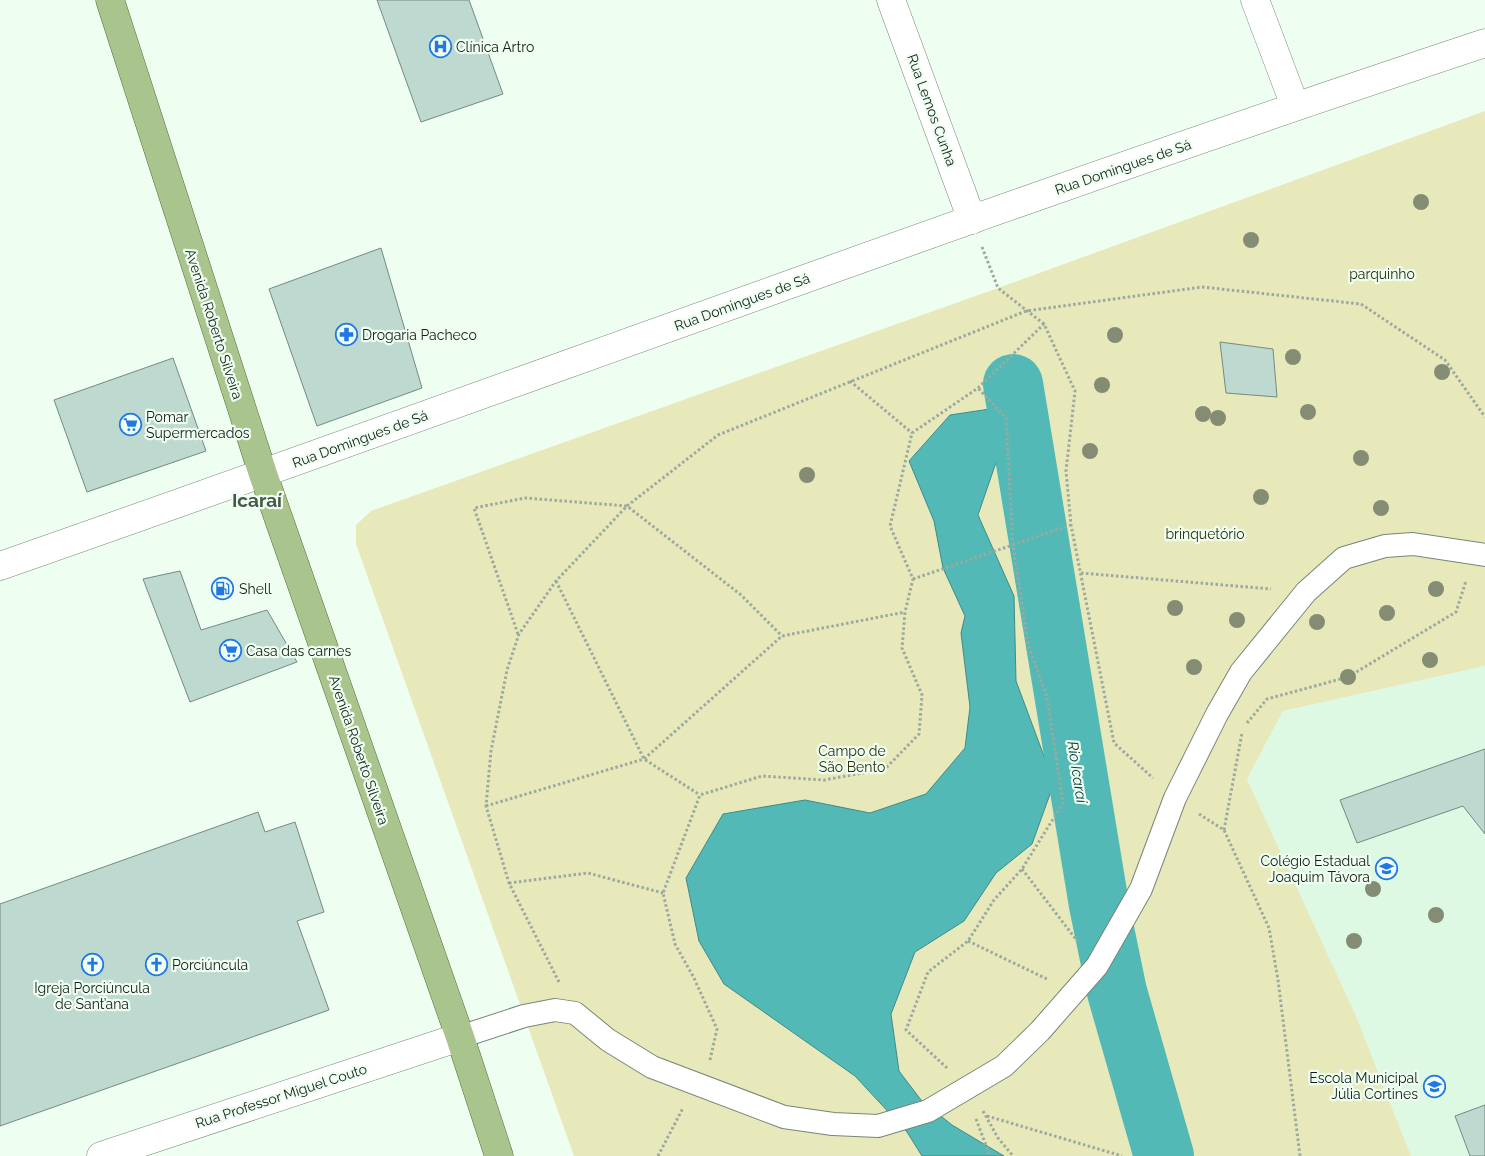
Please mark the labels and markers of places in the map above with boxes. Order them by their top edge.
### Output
hospital icon: Clínica Artro [428,35,452,59]
place label: Clínica Artro [456,39,534,55]
pharmacy icon: Drogaria Pacheco [334,323,358,347]
place label: Drogaria Pacheco [362,327,477,343]
place label: Pomar Supermercados [146,409,250,441]
supermarket icon: Pomar Supermercados [118,413,142,437]
fuel station icon: Shell [211,577,235,601]
place label: Shell [239,581,272,597]
supermarket icon: Casa das carnes [218,639,242,663]
place label: Casa das carnes [246,643,351,659]
place label: Colégio Estadual Joaquim Távora [1260,853,1370,885]
school or university icon: Colégio Estadual Joaquim Távora [1374,857,1398,881]
church icon: Igreja Porciúncula de Sant’ana [80,953,104,977]
church icon: Porciúncula [144,953,168,977]
place label: Porciúncula [172,957,248,973]
place label: Igreja Porciúncula de Sant’ana [34,980,150,1012]
place label: Escola Municipal Júlia Cortines [1309,1070,1418,1102]
school or university icon: Escola Municipal Júlia Cortines [1422,1074,1446,1098]

